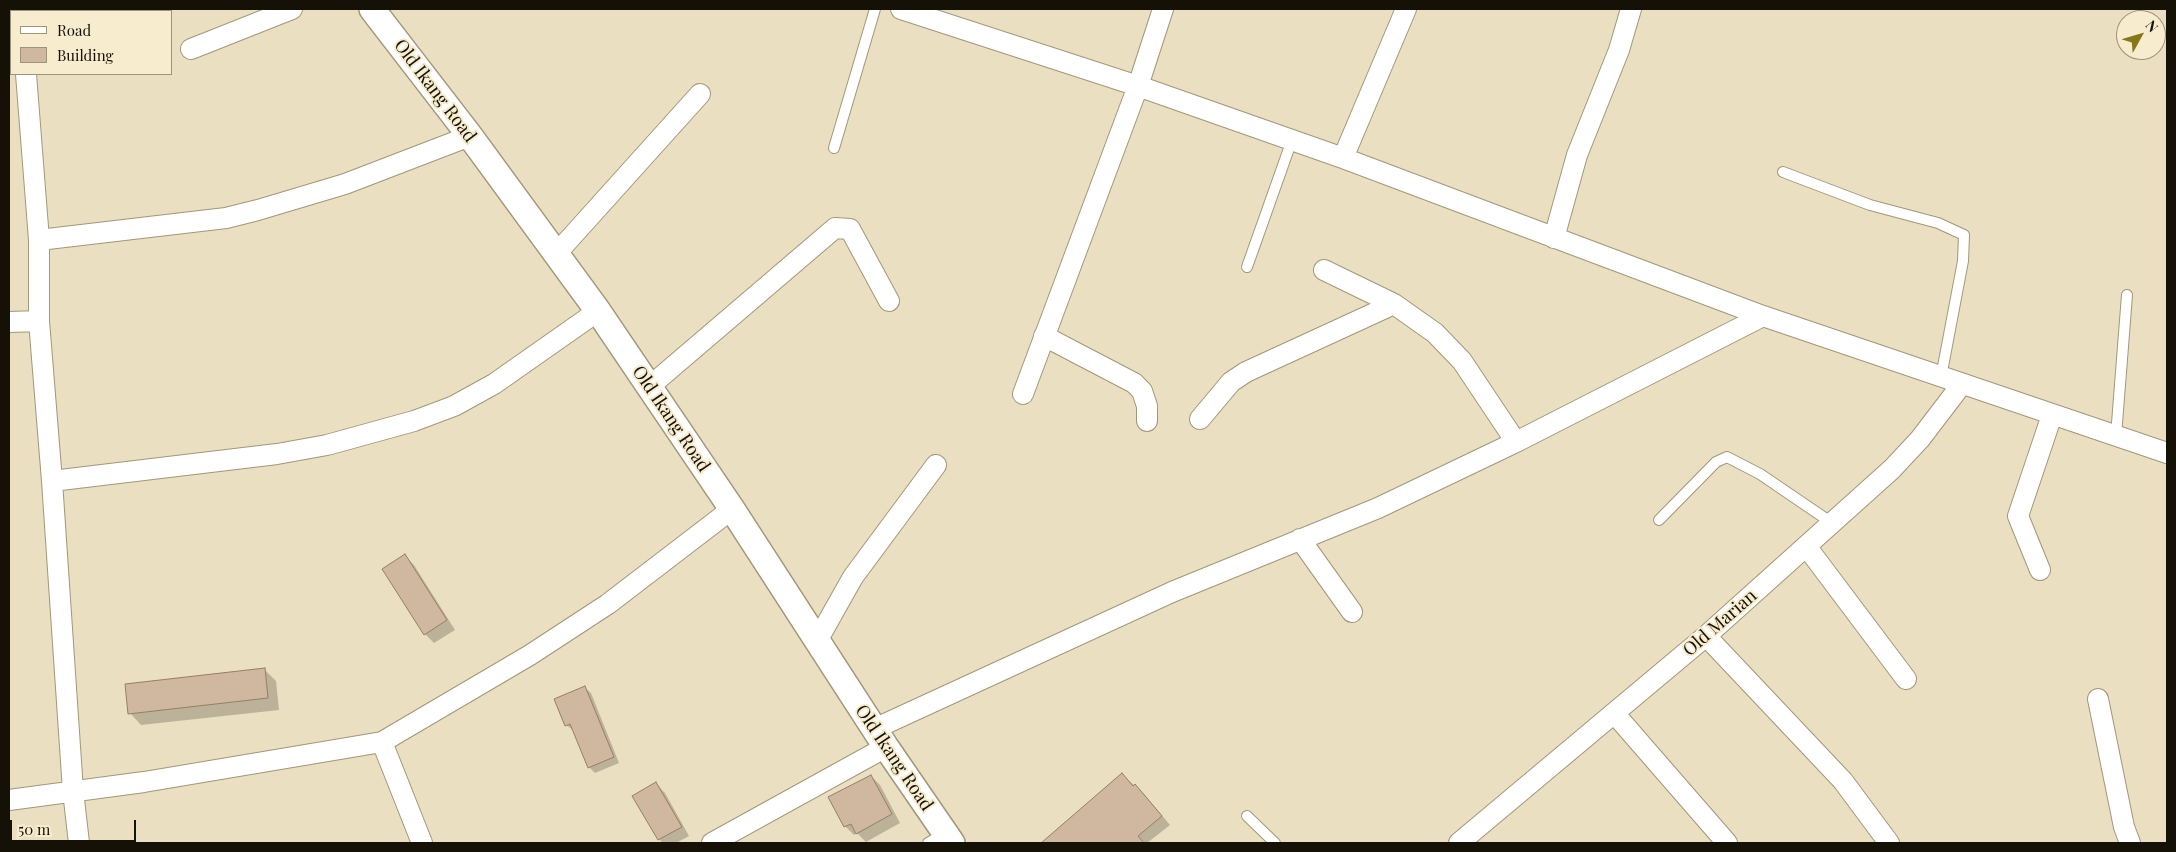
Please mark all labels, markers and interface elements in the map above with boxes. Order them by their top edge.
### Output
legend [10,10,172,75]
north arrow [2116,10,2166,60]
text: N [2142,16,2163,36]
text: Road [57,20,91,40]
street label: Old Ikang Road [389,35,481,147]
text: Building [57,45,113,65]
street label: Old Ikang Road [628,362,714,476]
street label: Old Marian [1679,585,1761,661]
street label: Old Ikang Road [851,701,937,815]
scale bar [12,810,139,842]
text: 50 m [18,819,50,839]

